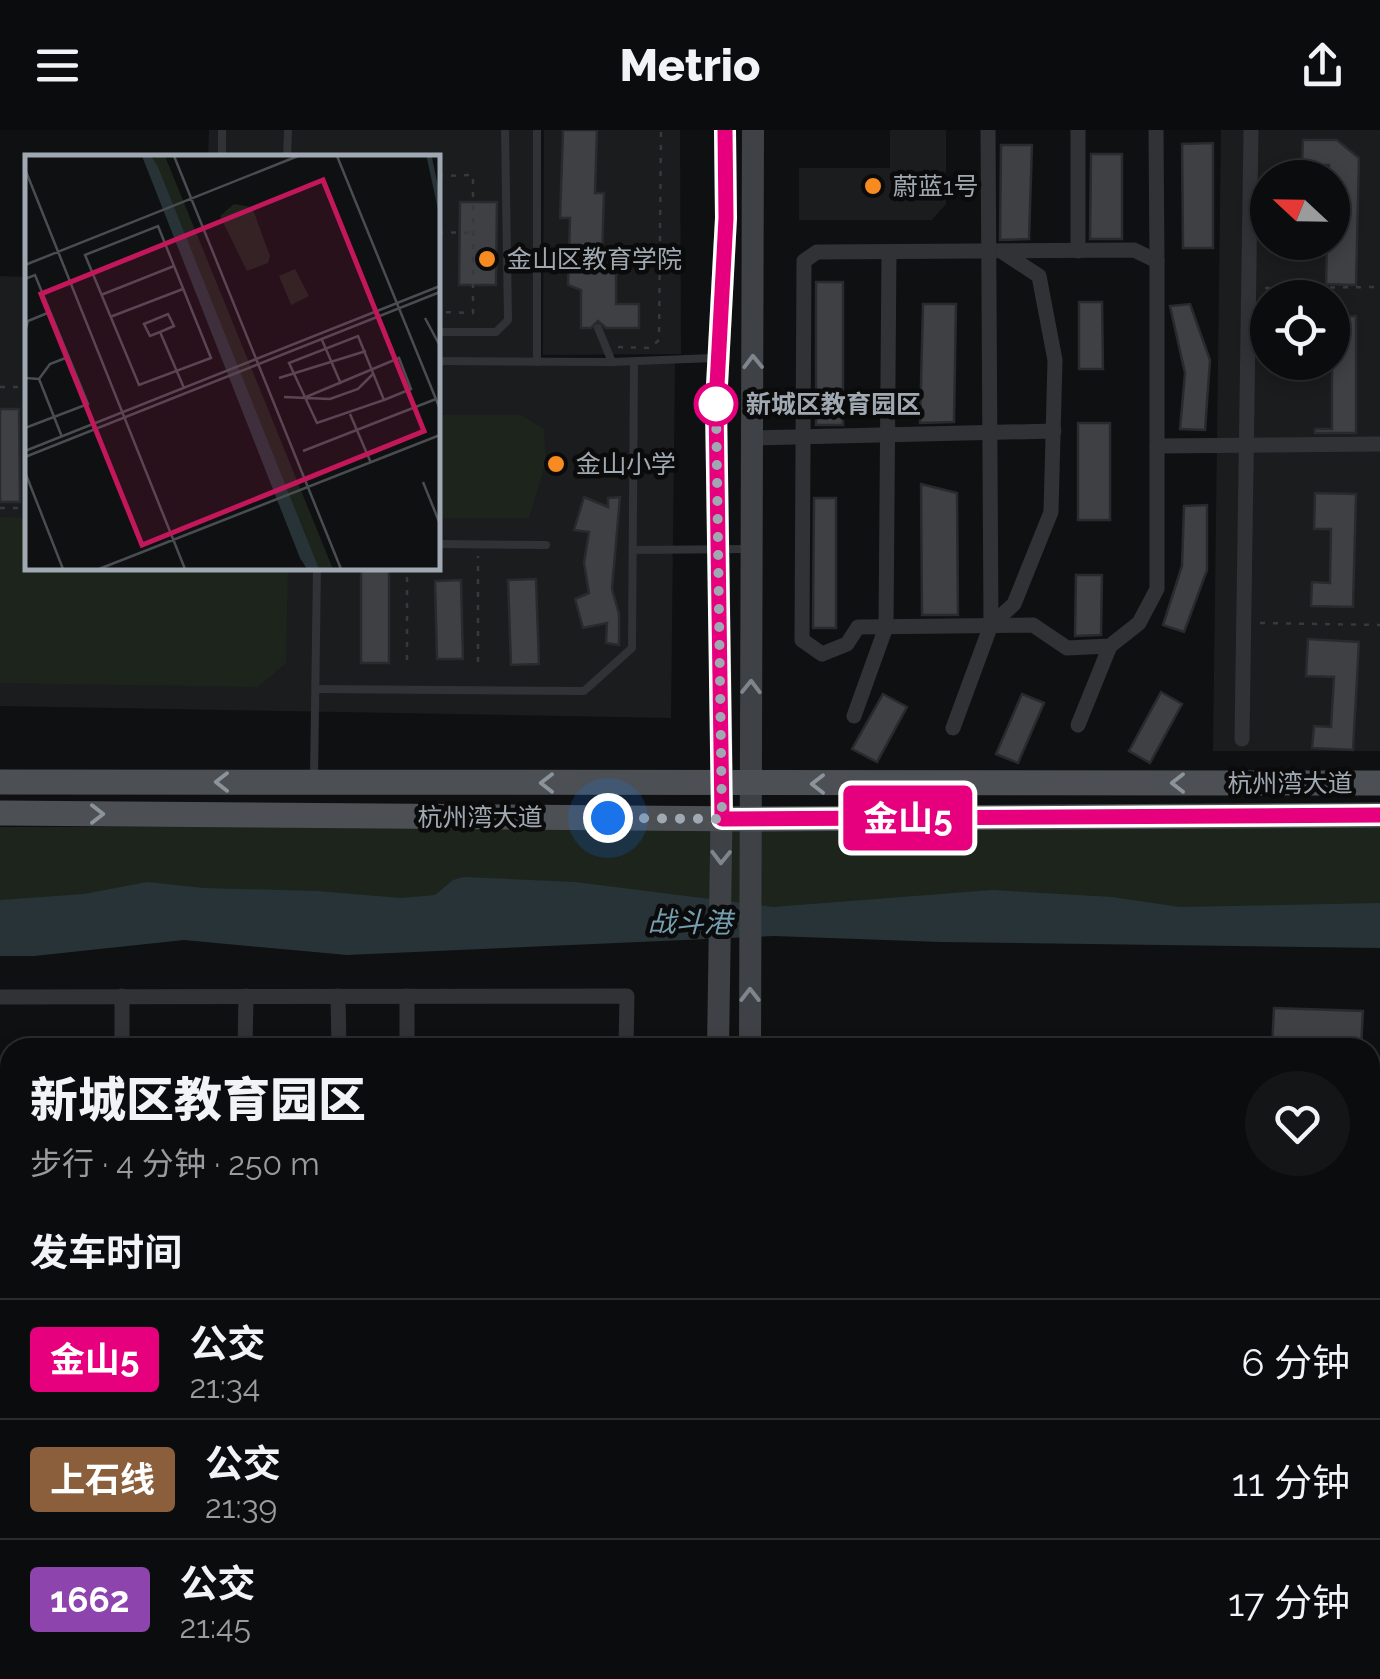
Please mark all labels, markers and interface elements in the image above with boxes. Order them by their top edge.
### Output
icon: menu [30,38,85,93]
icon: share [1295,38,1350,93]
text: Metrio [620,39,760,92]
inset map [25,155,440,570]
north arrow [1250,160,1350,260]
map controls [1250,160,1350,380]
place label: 蔚蓝1号 [893,171,979,201]
marker: 蔚蓝1号 [862,175,884,197]
place label: 金山区教育学院 [507,244,682,274]
marker: 金山区教育学院 [476,248,498,270]
button: locate [1250,280,1350,380]
one-way arrow [742,353,763,369]
marker: 新城区教育园区 [695,383,737,425]
place label: 新城区教育园区 [746,389,921,419]
place label: 金山小学 [576,449,676,479]
marker: 金山小学 [545,453,567,475]
one-way arrow [740,678,762,694]
street label: 杭州湾大道 [1227,768,1353,798]
one-way arrow [214,771,230,793]
one-way arrow [1169,772,1184,794]
one-way arrow [539,773,555,794]
one-way arrow [809,773,824,795]
line badge: 金山5 [850,786,966,850]
your location [583,793,633,843]
text: 金山5 [863,798,953,839]
street label: 杭州湾大道 [417,802,543,832]
one-way arrow [90,803,106,824]
one-way arrow [710,850,732,865]
water label: 战斗港 [648,905,736,940]
one-way arrow [739,986,761,1002]
button: heart [1245,1071,1350,1176]
text: 新城区教育园区 [30,1072,366,1128]
text: 步行 · 4 分钟 · 250 m [30,1145,320,1182]
text: 发车时间 [30,1230,182,1275]
text: 公交 [189,1321,265,1366]
text: 金山5 [50,1339,139,1380]
text: 6 分钟 [1241,1340,1350,1385]
text: 21:34 [189,1368,260,1405]
text: 公交 [205,1441,281,1486]
text: 上石线 [50,1459,155,1500]
text: 11 分钟 [1232,1460,1350,1505]
text: 21:39 [205,1488,277,1525]
text: 公交 [180,1561,256,1606]
text: 1662 [50,1579,130,1620]
text: 17 分钟 [1228,1580,1350,1625]
text: 21:45 [180,1608,251,1645]

